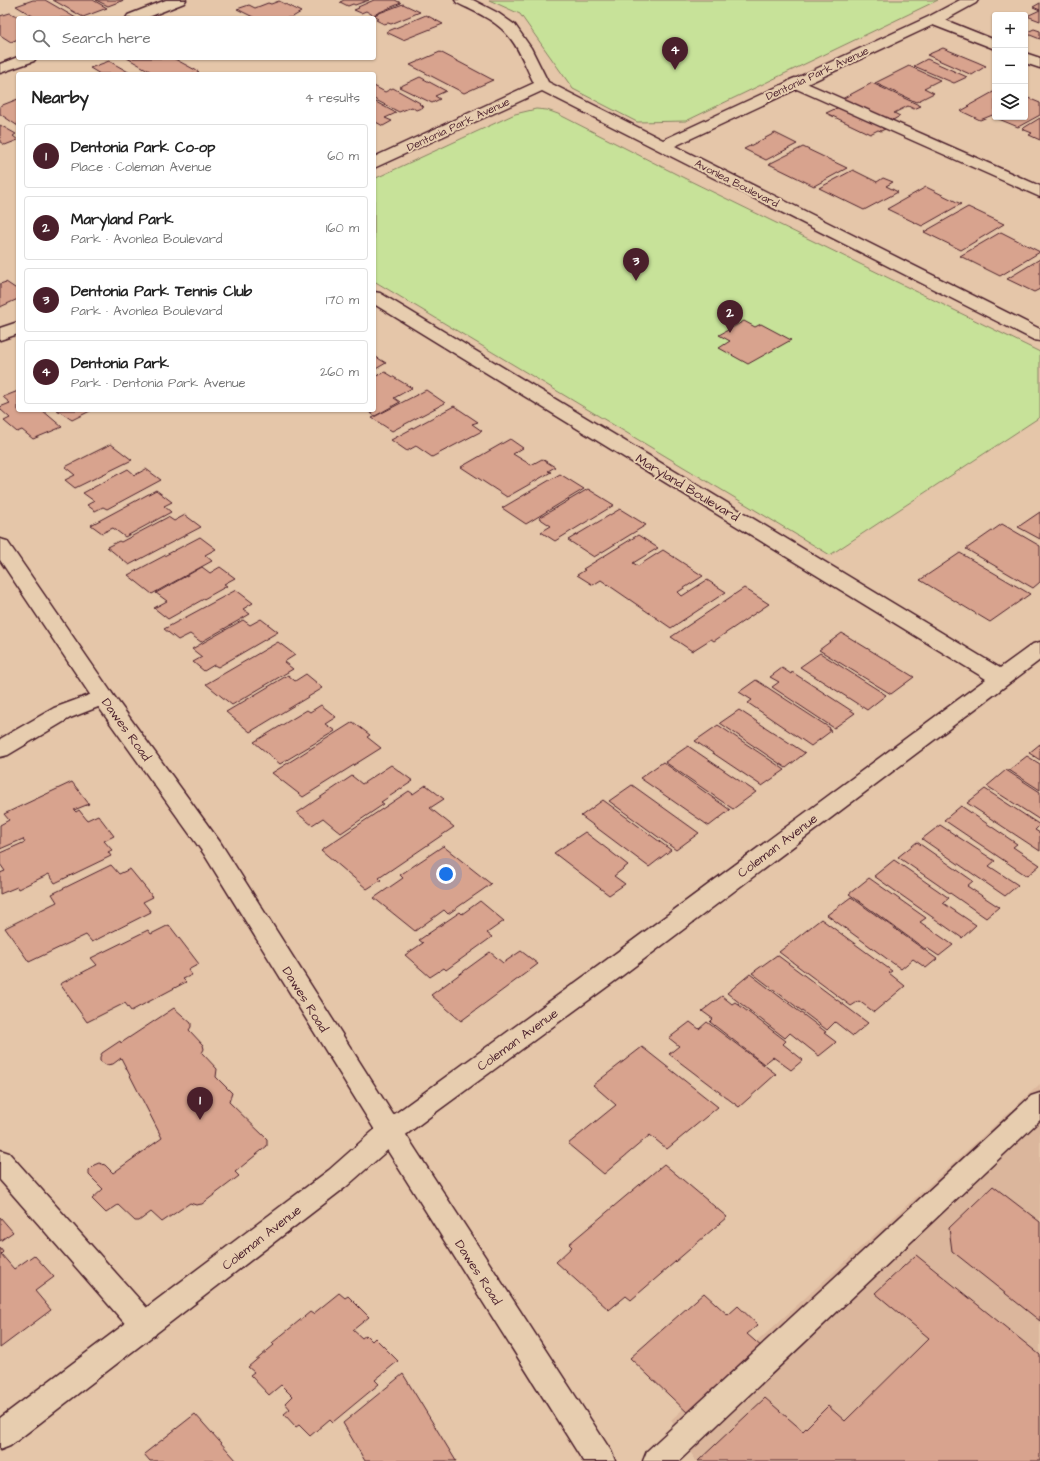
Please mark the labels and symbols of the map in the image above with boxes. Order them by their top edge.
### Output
pin: 4 [662,37,688,70]
street label: Dentonia Park Avenue [763,43,871,104]
street label: Dentonia Park Avenue [404,94,512,155]
street label: Avonlea Boulevard [692,156,782,211]
pin: 3 [623,248,649,281]
pin: 2 [717,300,743,333]
street label: Maryland Boulevard [632,450,743,527]
street label: Dawes Road [97,694,155,765]
street label: Coleman Avenue [734,810,821,882]
your location [436,864,456,884]
street label: Dawes Road [278,963,333,1036]
street label: Coleman Avenue [473,1004,562,1075]
pin: 1 [187,1087,213,1120]
street label: Coleman Avenue [218,1201,305,1275]
street label: Dawes Road [450,1237,506,1309]

